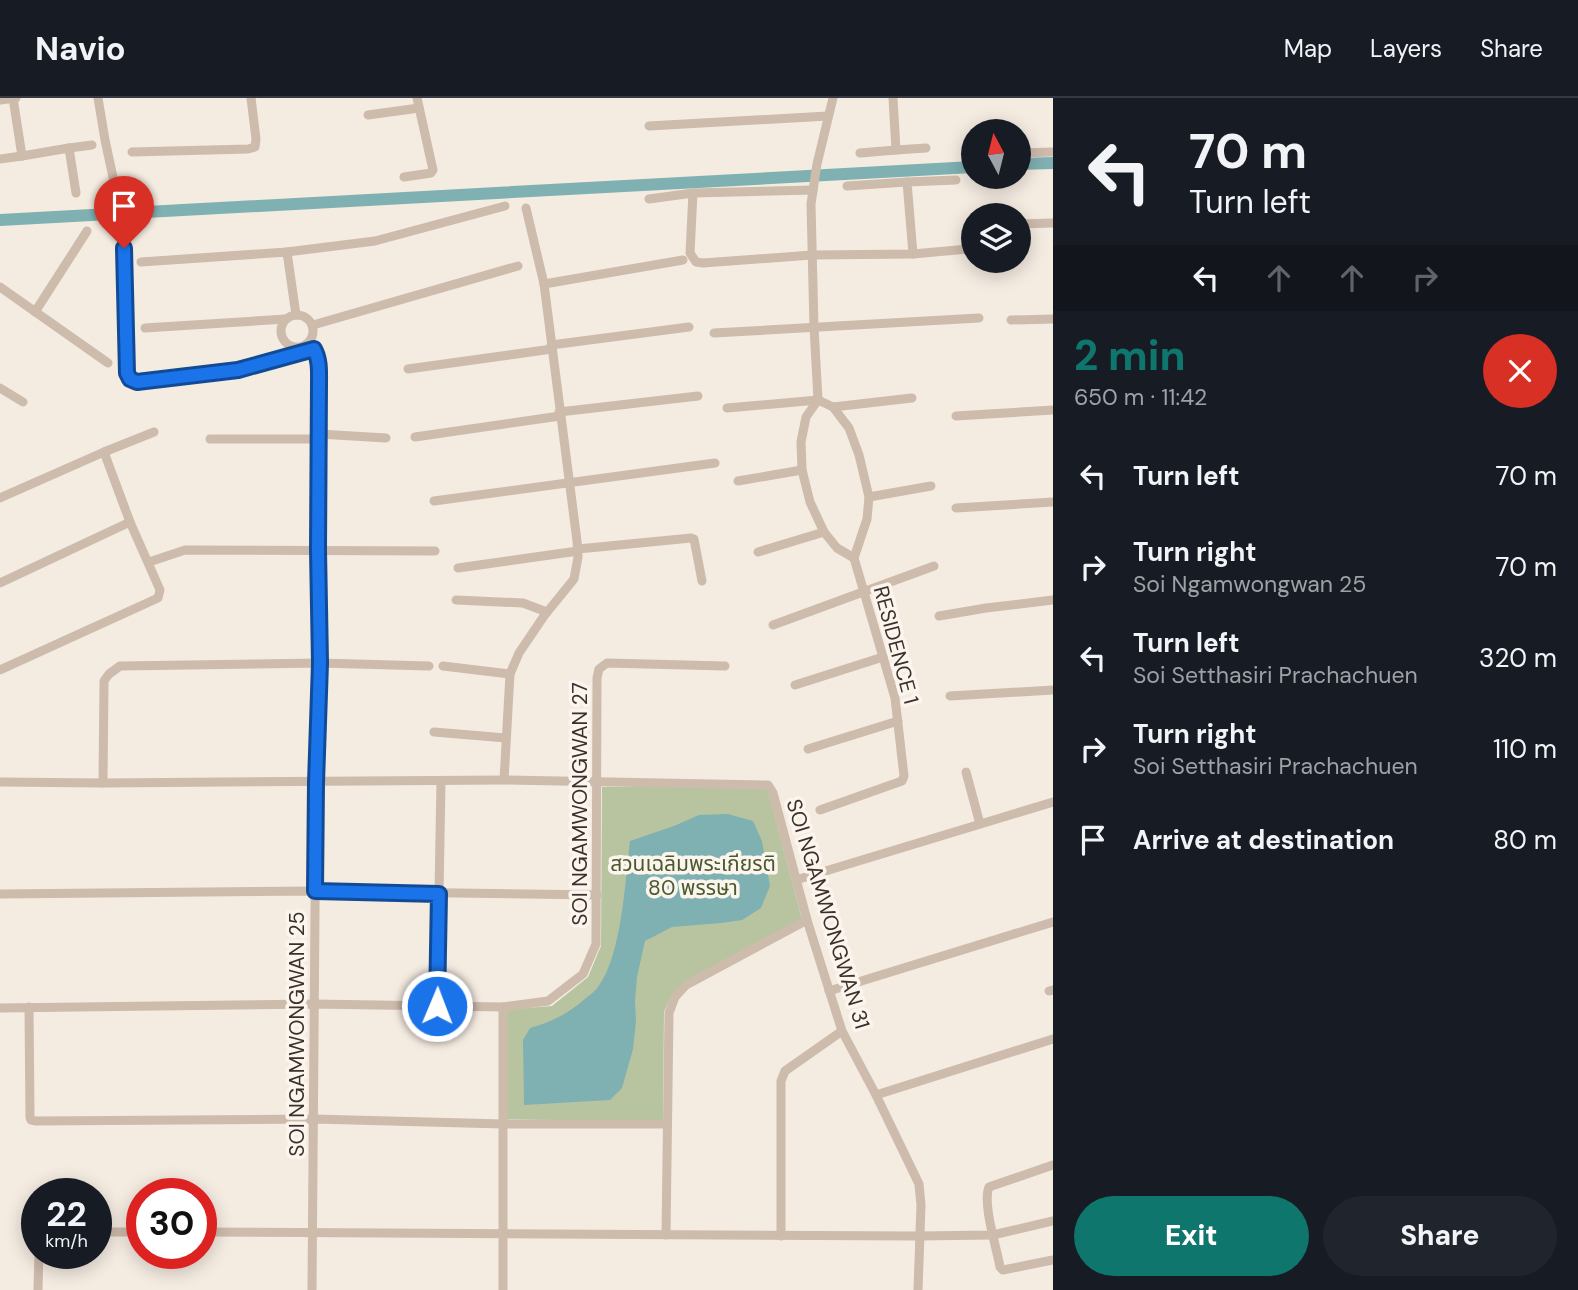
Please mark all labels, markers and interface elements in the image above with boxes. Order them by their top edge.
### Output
text: Navio [35,27,126,70]
text: Map [1284,33,1332,64]
text: Layers [1370,33,1442,64]
text: Share [1480,33,1543,64]
north arrow [961,119,1031,189]
map controls [961,119,1031,273]
text: 70 m [1189,119,1307,183]
icon: left [1074,126,1165,217]
pin [94,176,154,248]
text: Turn left [1189,181,1311,223]
icon: arrive [105,187,143,225]
button: layers [961,203,1031,273]
icon: left [1187,259,1225,297]
icon: ahead [1260,259,1298,297]
icon: ahead [1333,259,1371,297]
icon: right [1406,259,1444,297]
text: 2 min [1074,328,1185,383]
button: close [1483,334,1557,408]
text: 650 m · 11:42 [1074,382,1207,412]
icon: left [1074,457,1112,495]
text: Turn left [1133,459,1240,493]
text: 70 m [1496,459,1557,493]
text: Turn right [1133,535,1257,569]
icon: right [1074,548,1112,586]
text: 70 m [1496,550,1557,584]
text: Soi Ngamwongwan 25 [1133,569,1366,599]
street label: RESIDENCE 1 [867,583,925,707]
text: Turn left [1133,626,1240,660]
icon: left [1074,639,1112,677]
text: 320 m [1479,641,1557,675]
text: Soi Setthasiri Prachachuen [1133,660,1418,690]
street label: SOI NGAMWONGWAN 27 [566,682,594,926]
text: Turn right [1133,717,1257,751]
icon: right [1074,730,1112,768]
text: 110 m [1493,732,1557,766]
text: Soi Setthasiri Prachachuen [1133,751,1418,781]
street label: SOI NGAMWONGWAN 31 [780,796,876,1032]
icon: arrive [1074,821,1112,859]
text: Arrive at destination [1133,823,1394,857]
text: 80 m [1493,823,1557,857]
park label: สวนเฉลิมพระเกียรติ 80 พรรษา [610,850,776,902]
street label: SOI NGAMWONGWAN 25 [283,911,311,1157]
position arrow [400,969,474,1043]
speed limit sign: 30 [126,1178,217,1269]
text: 22 [46,1191,87,1237]
button: Exit [1074,1196,1309,1276]
button: Share [1323,1196,1557,1276]
text: km/h [45,1229,88,1253]

